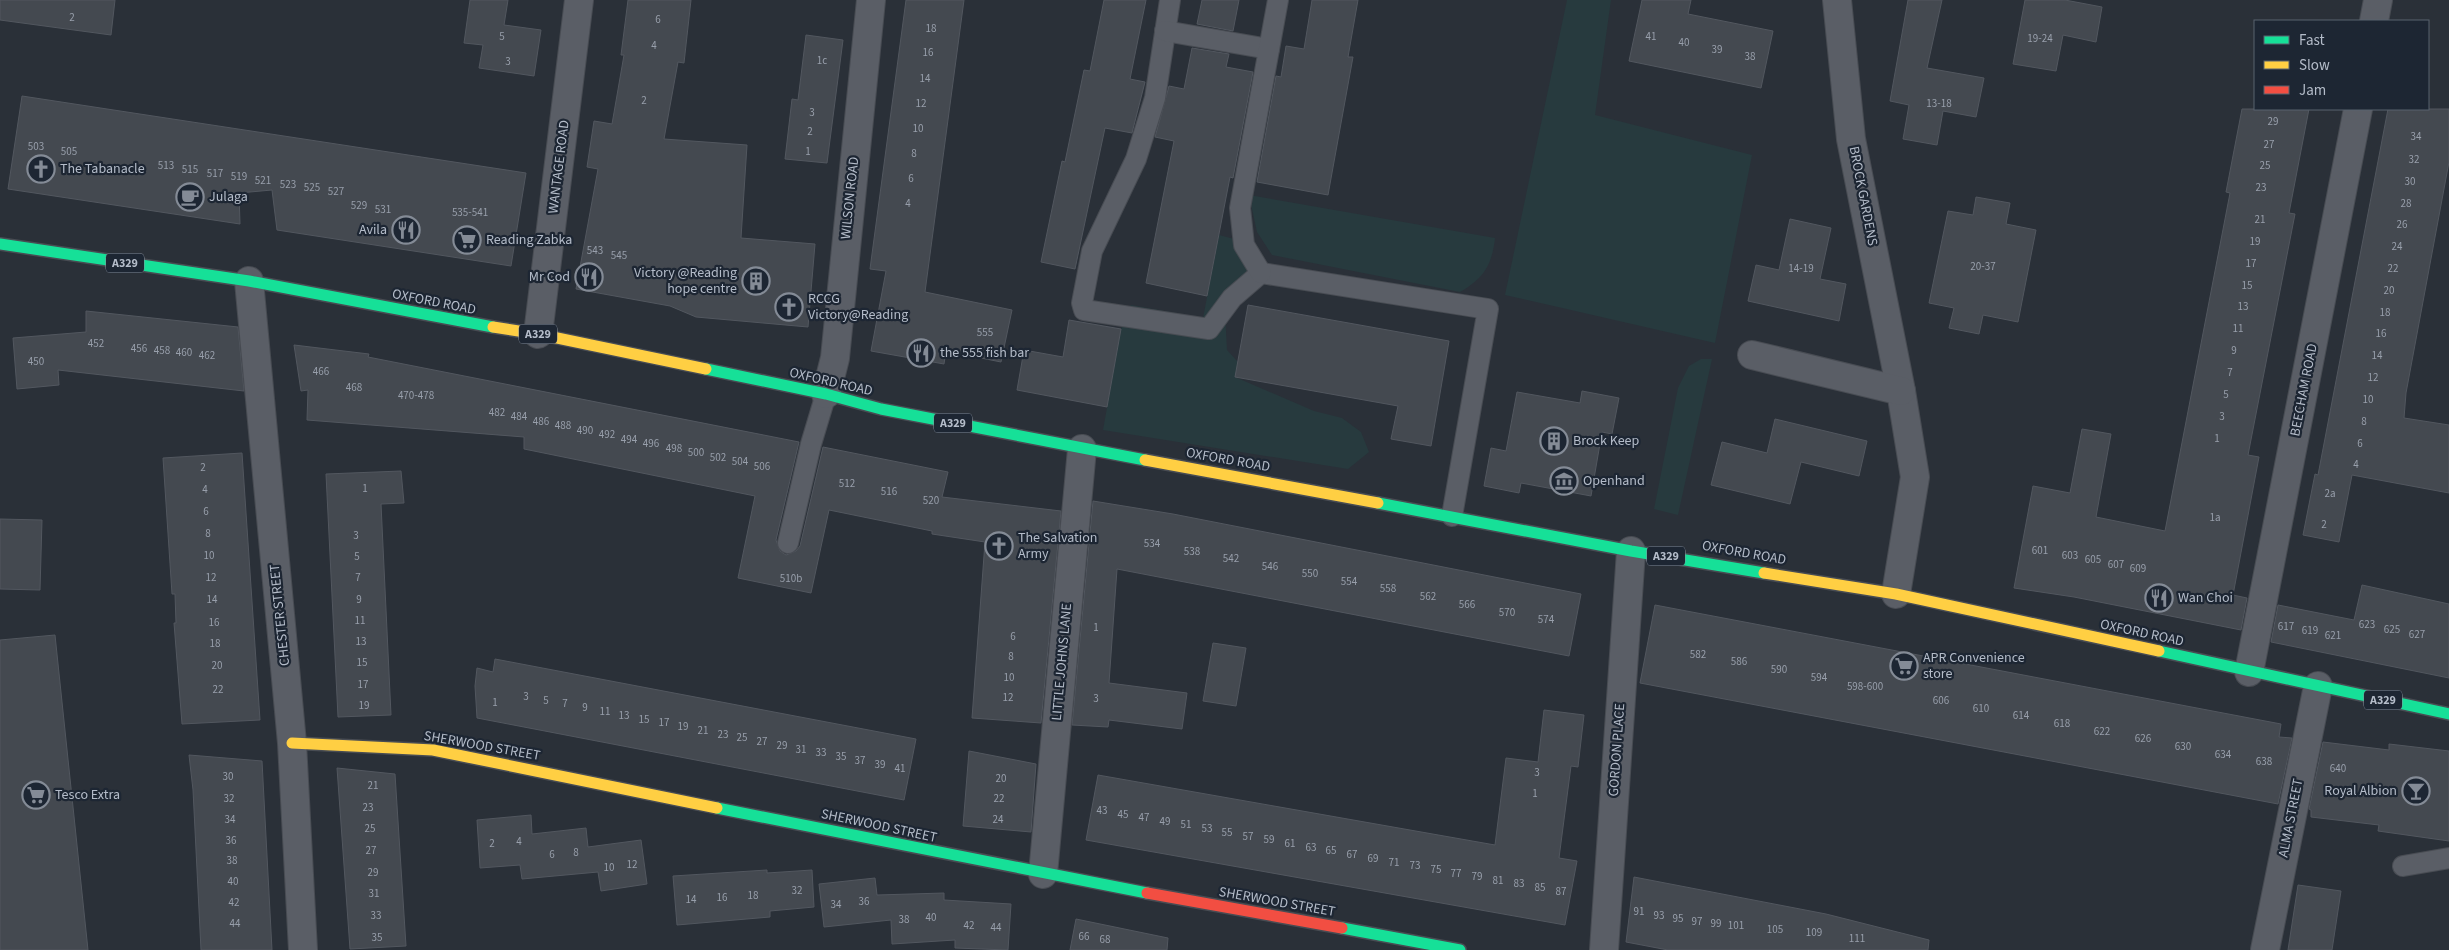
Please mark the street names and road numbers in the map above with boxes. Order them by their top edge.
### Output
street label: WANTAGE ROAD [543,119,575,215]
street label: BROCK GARDENS [1844,144,1882,248]
street label: WILSON ROAD [836,156,864,240]
road number: A329 [106,254,144,272]
street label: OXFORD ROAD [390,284,478,320]
road number: A329 [519,324,557,344]
street label: BEECHAM ROAD [2285,342,2323,438]
street label: OXFORD ROAD [787,363,875,401]
road number: A329 [934,413,972,432]
street label: OXFORD ROAD [1184,443,1272,477]
street label: OXFORD ROAD [1700,536,1788,570]
road number: A329 [1647,546,1685,566]
street label: CHESTER STREET [265,563,295,667]
street label: LITTLE JOHNS LANE [1047,602,1077,722]
street label: OXFORD ROAD [2098,614,2186,652]
road number: A329 [2364,690,2402,710]
street label: GORDON PLACE [1604,703,1630,797]
street label: SHERWOOD STREET [422,726,542,766]
street label: ALMA STREET [2274,776,2309,859]
street label: SHERWOOD STREET [819,804,939,848]
street label: SHERWOOD STREET [1217,882,1337,922]

